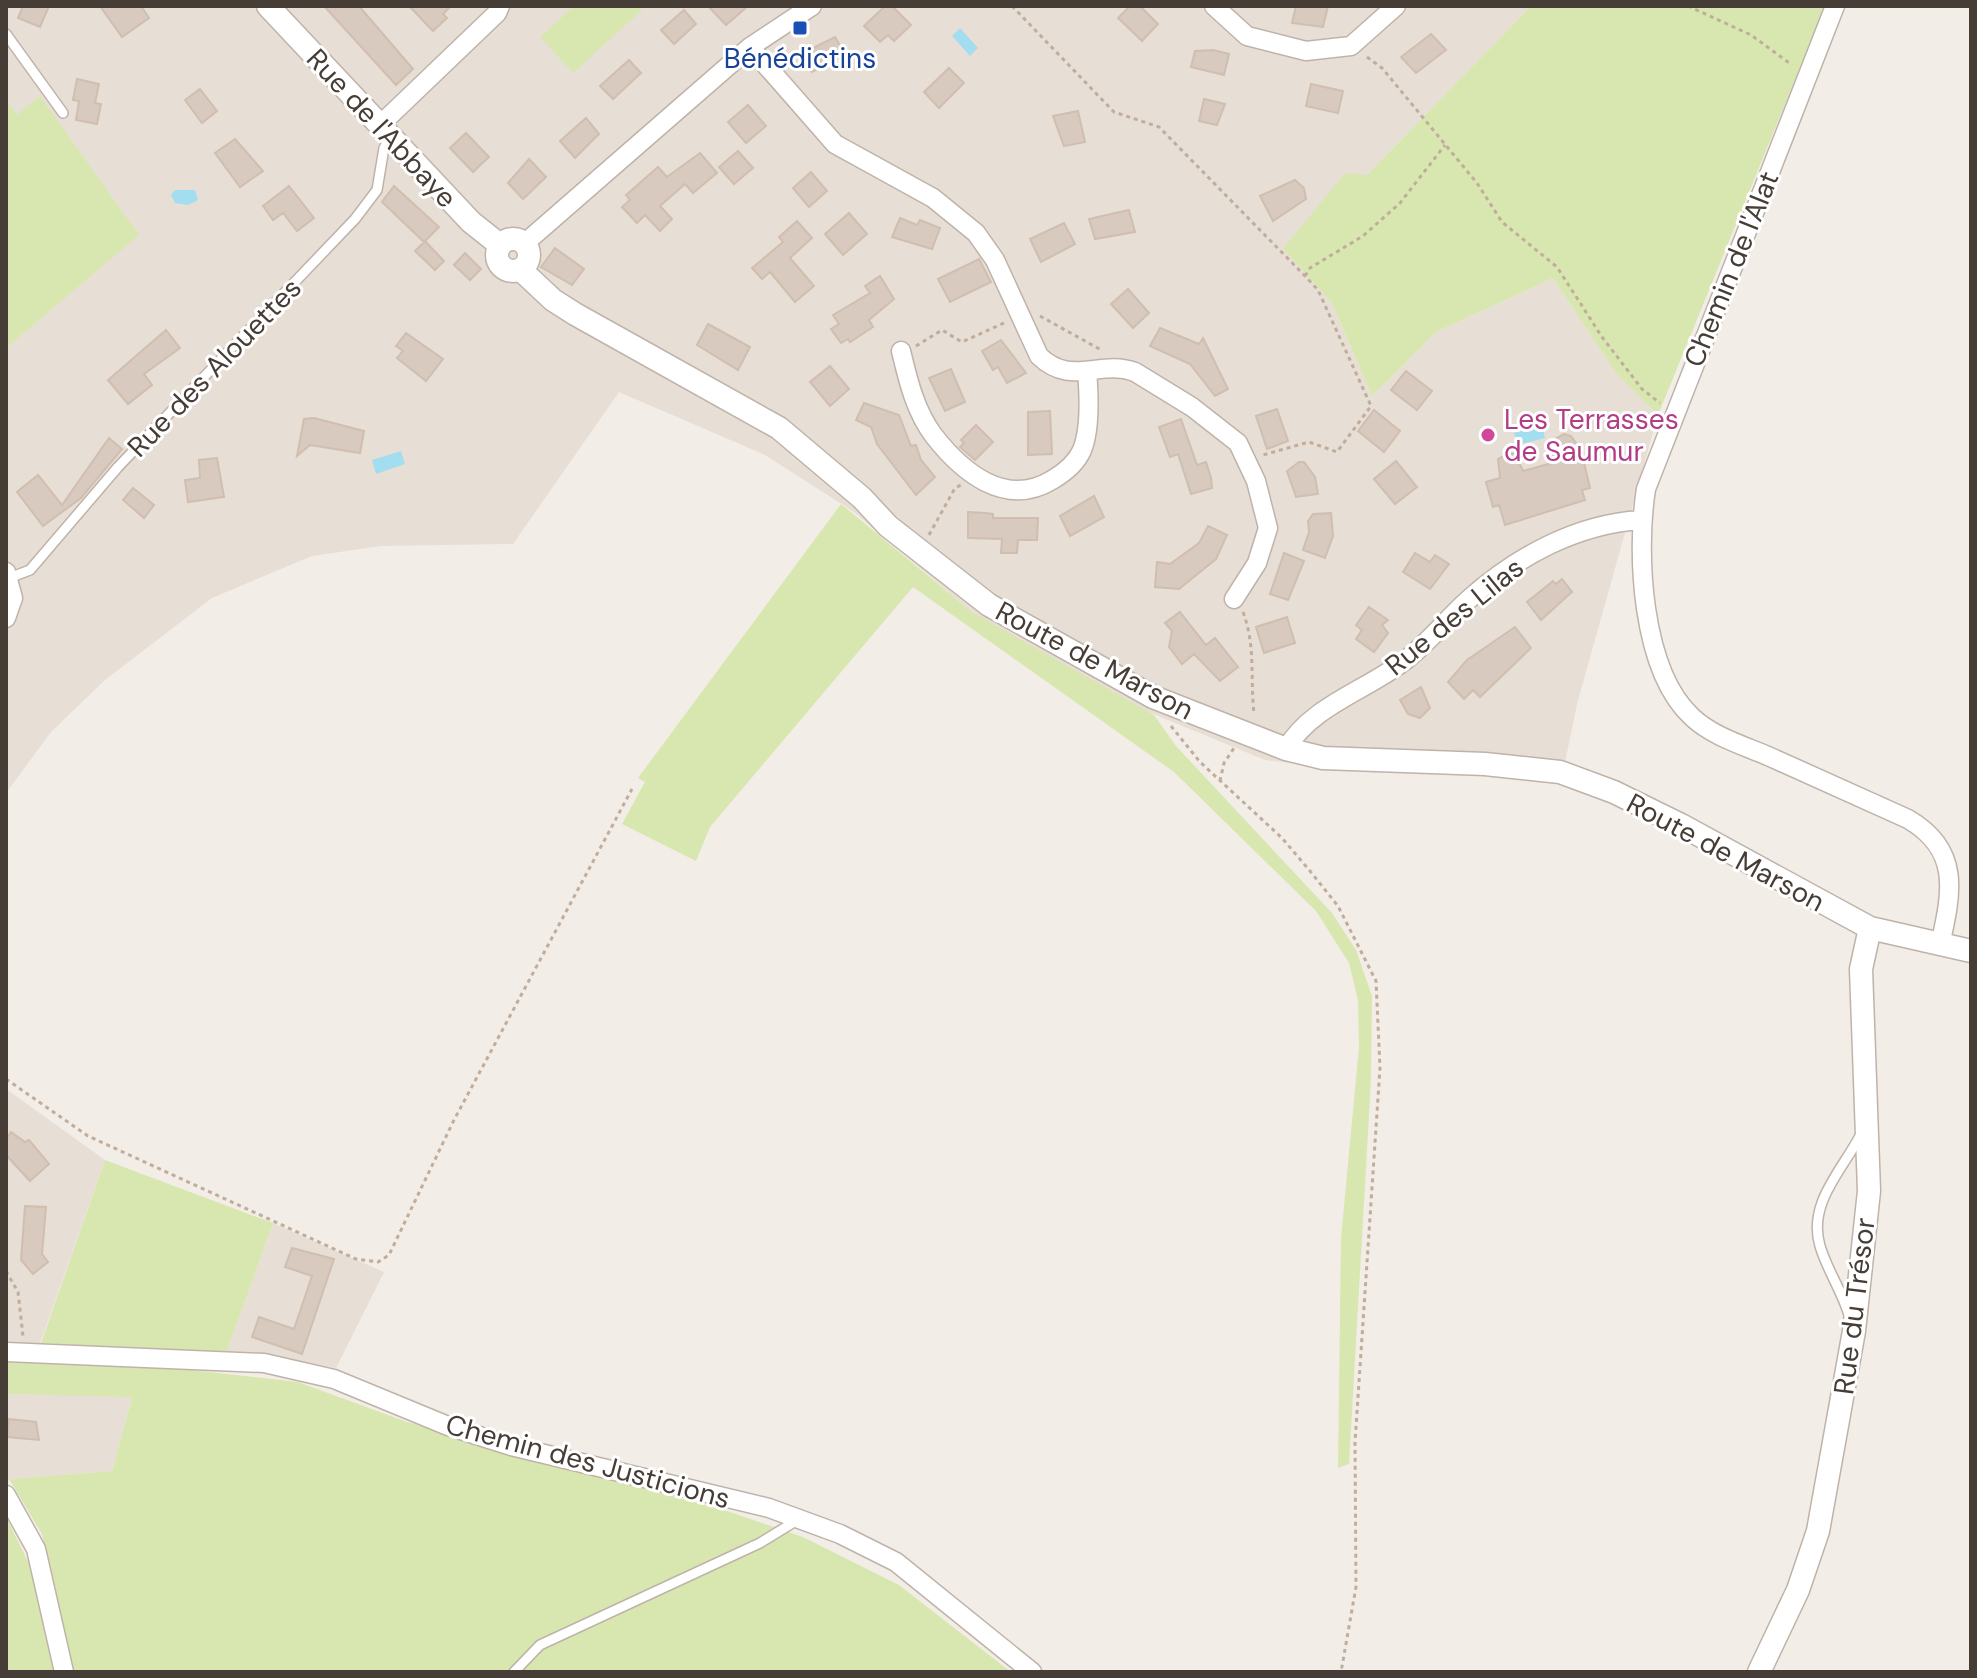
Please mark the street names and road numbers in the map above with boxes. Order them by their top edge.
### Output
street label: Rue de l'Abbaye [298,41,465,216]
street label: Chemin de l'Alat [1675,166,1788,372]
street label: Rue des Alouettes [119,270,309,465]
street label: Rue des Lilas [1377,549,1531,684]
street label: Route de Marson [989,593,1200,728]
street label: Route de Marson [1620,785,1831,920]
street label: Rue du Trésor [1825,1215,1884,1397]
street label: Chemin des Justicions [442,1406,734,1517]

